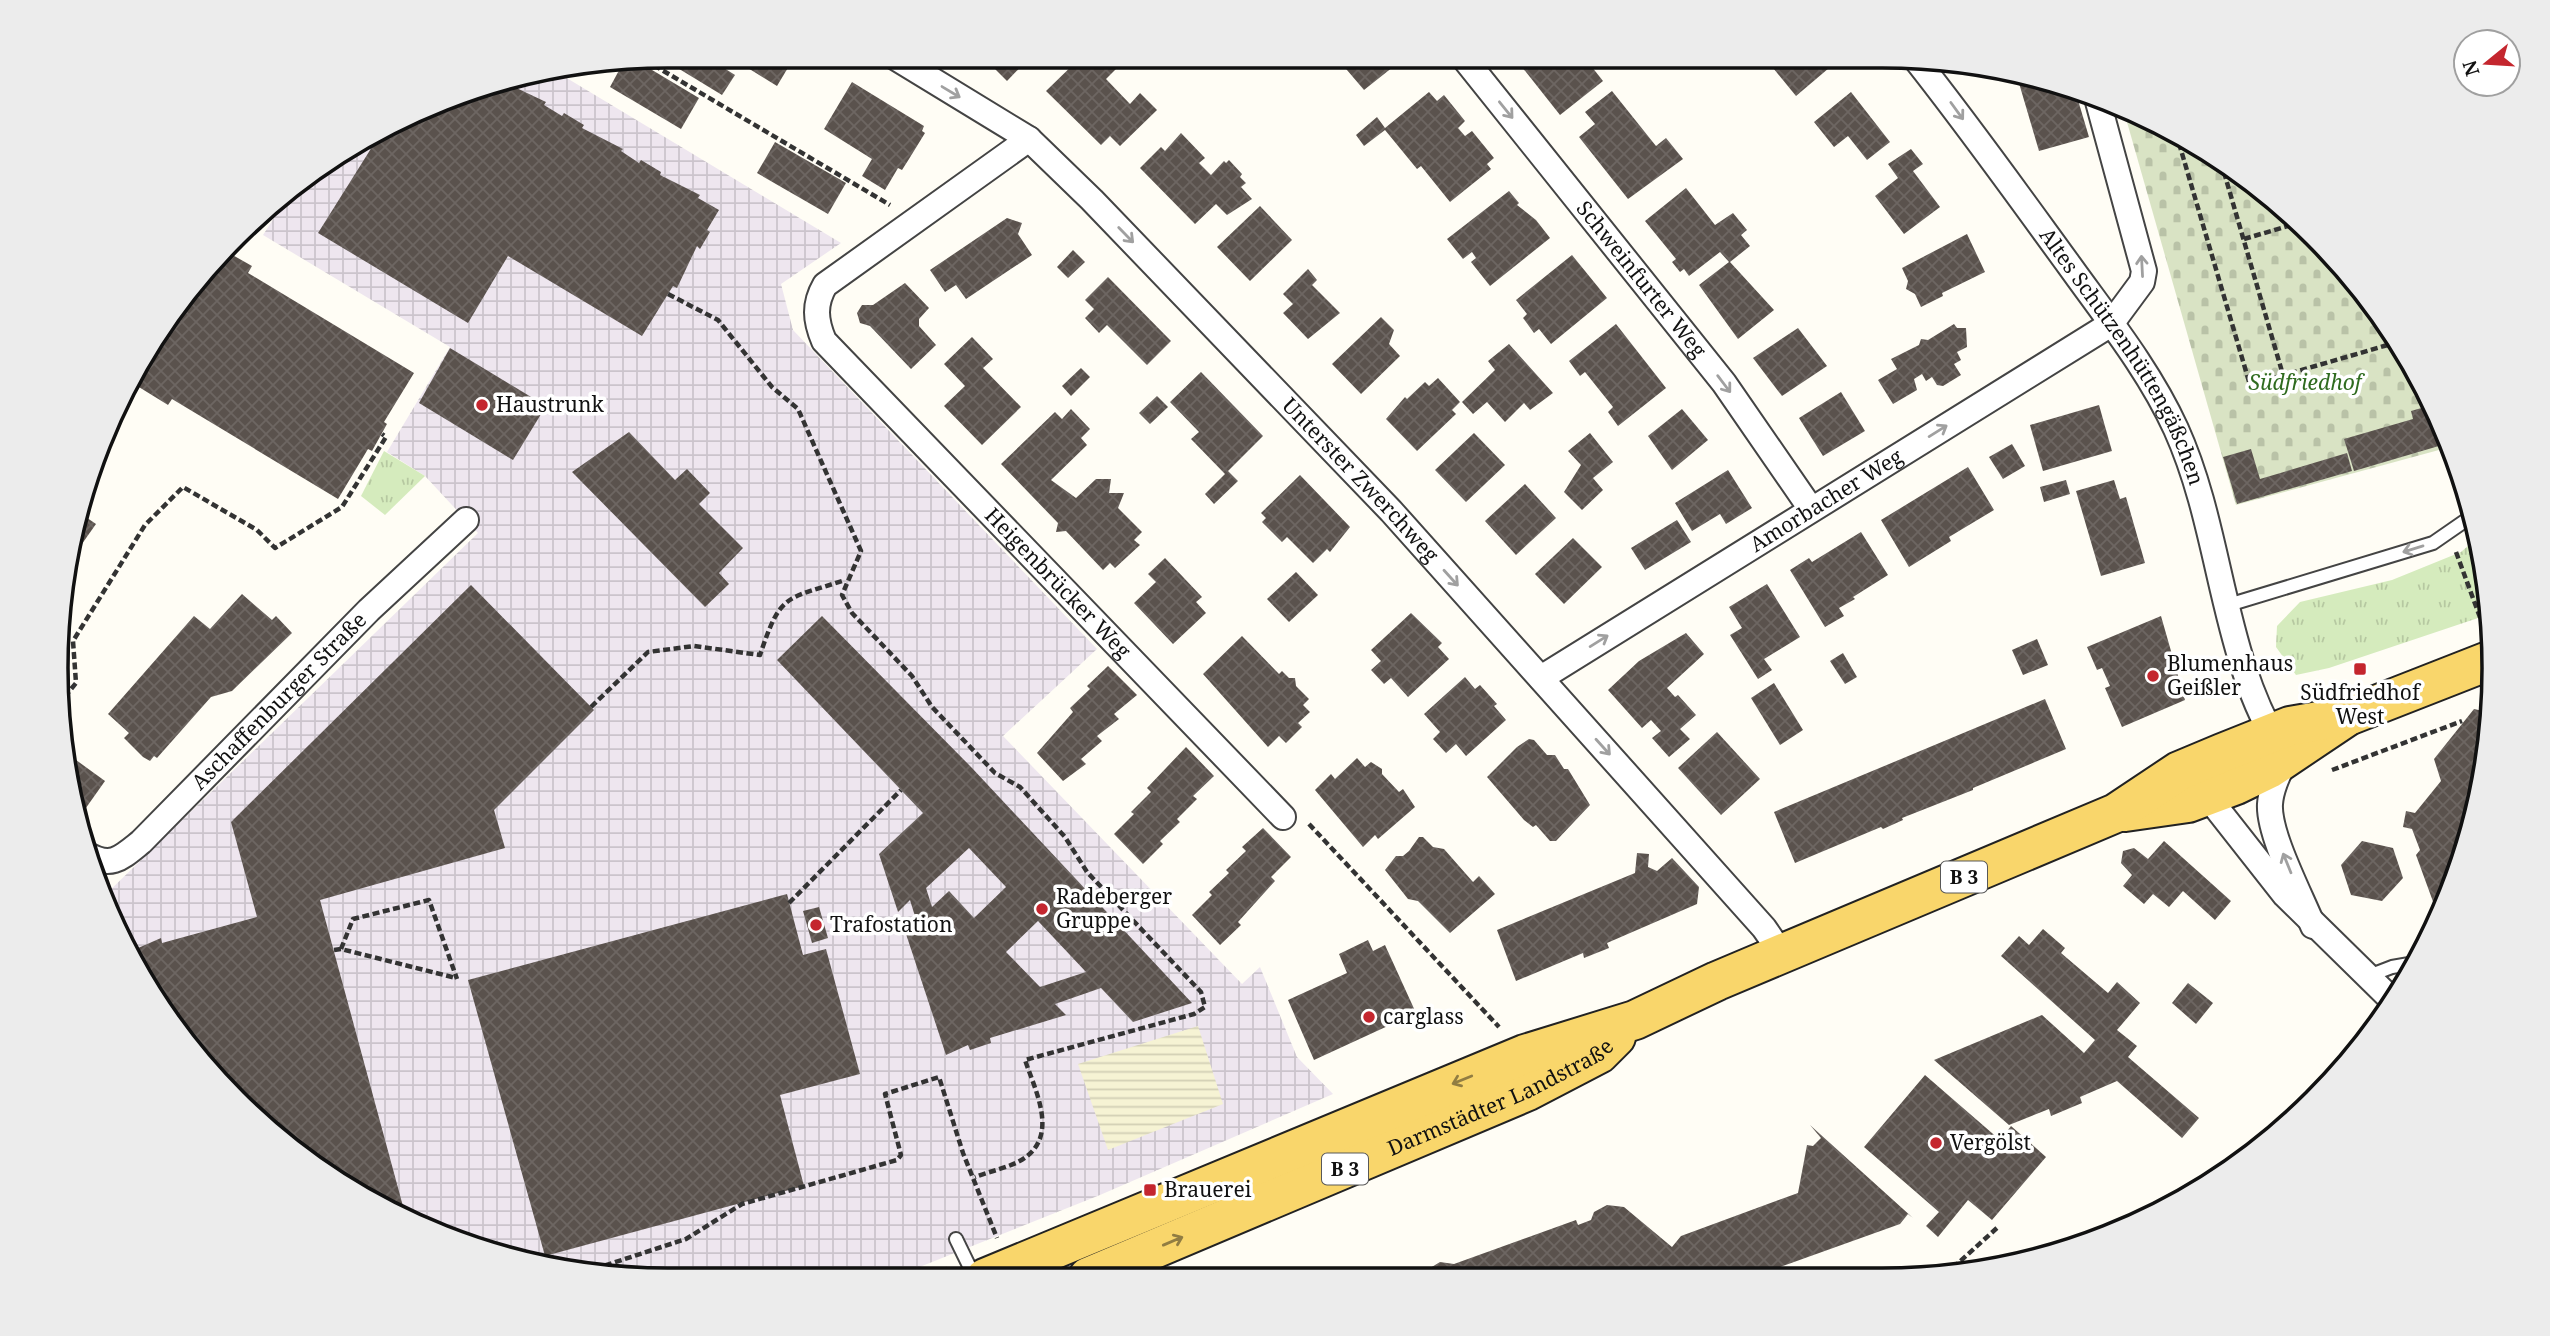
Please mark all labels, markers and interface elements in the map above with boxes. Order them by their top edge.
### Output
north arrow [2452,28,2522,98]
text: N [2456,57,2486,79]
one-way arrow [941,85,961,99]
one-way arrow [1498,101,1514,119]
one-way arrow [1949,101,1964,120]
street label: Schweinfurter Weg [1571,195,1714,364]
street label: Altes Schützenhüttengäßchen [2034,222,2211,489]
one-way arrow [1117,227,1134,244]
one-way arrow [2135,255,2148,278]
park label: Südfriedhof [2249,368,2366,396]
one-way arrow [1717,374,1731,393]
place label: Haustrunk [496,390,604,418]
street label: Unterster Zwerchweg [1276,391,1446,569]
marker: Haustrunk [474,397,490,413]
one-way arrow [1927,424,1947,438]
street label: Amorbacher Weg [1744,441,1908,558]
street label: Heigenbrücker Weg [979,501,1138,664]
one-way arrow [2403,544,2425,557]
one-way arrow [1443,569,1460,586]
street label: Aschaffenburger Straße [185,606,372,796]
one-way arrow [1588,634,1608,648]
place label: Blumenhaus Geißler [2167,649,2293,701]
marker: Südfriedhof West [2352,661,2368,677]
marker: Blumenhaus Geißler [2145,668,2161,684]
place label: Südfriedhof West [2300,678,2422,730]
one-way arrow [1595,738,1611,756]
one-way arrow [2280,853,2293,874]
road number: B 3 [1941,862,1987,892]
place label: Radeberger Gruppe [1056,882,1172,934]
marker: Radeberger Gruppe [1034,901,1050,917]
place label: Trafostation [830,910,953,938]
marker: Trafostation [808,917,824,933]
place label: carglass [1383,1002,1464,1030]
marker: carglass [1361,1009,1377,1025]
street label: Darmstädter Landstraße [1383,1032,1619,1162]
one-way arrow [1451,1075,1473,1088]
place label: Vergölst [1950,1128,2031,1156]
marker: Vergölst [1928,1135,1944,1151]
road number: B 3 [1322,1154,1368,1184]
place label: Brauerei [1164,1175,1252,1203]
marker: Brauerei [1142,1182,1158,1198]
one-way arrow [1162,1234,1183,1247]

